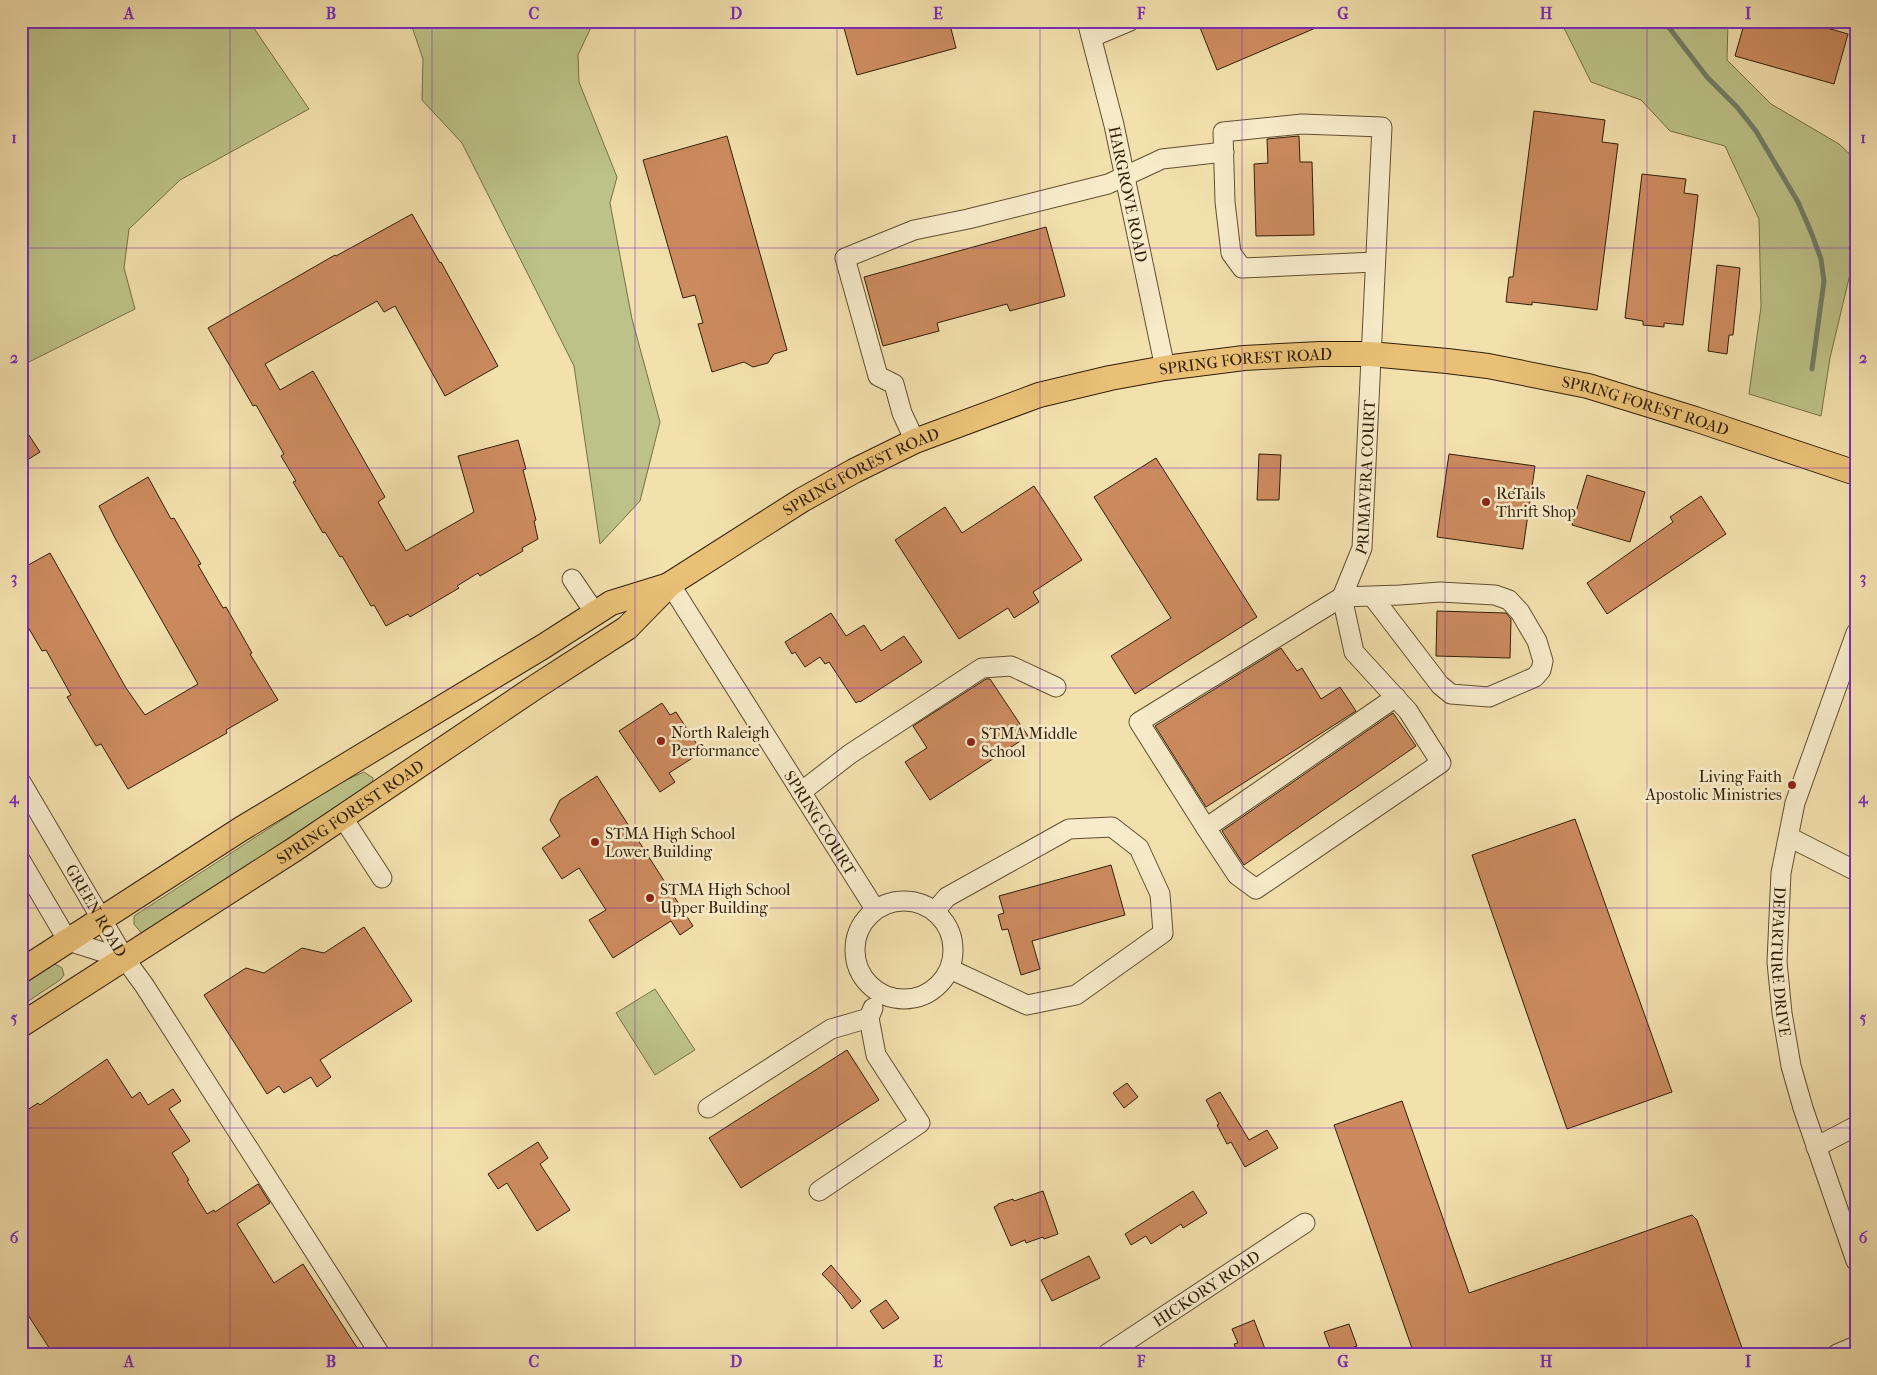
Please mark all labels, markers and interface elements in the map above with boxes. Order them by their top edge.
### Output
text: A [123,4,135,23]
text: B [326,4,336,23]
text: C [529,4,540,23]
text: D [730,4,742,23]
text: E [933,4,943,23]
text: F [1136,4,1146,23]
text: G [1337,4,1349,23]
text: H [1540,4,1553,23]
text: I [1745,4,1752,23]
street label: HARGROVE ROAD [1105,124,1152,264]
text: 1 [11,128,17,147]
text: 1 [1860,128,1866,147]
street label: SPRING FOREST ROAD [1157,344,1332,378]
text: 2 [10,348,18,367]
text: 2 [1859,348,1867,367]
street label: SPRING FOREST ROAD [1560,372,1732,439]
street label: PRIMAVERA COURT [1351,399,1379,557]
street label: SPRING FOREST ROAD [779,423,942,519]
place label: ReTails Thrift Shop [1496,484,1576,521]
marker: ReTails Thrift Shop [1480,496,1492,508]
text: 3 [11,568,17,588]
text: 3 [1860,568,1866,588]
place label: North Raleigh Performance [671,723,770,760]
place label: STMA Middle School [981,724,1077,761]
marker: North Raleigh Performance [655,735,667,747]
marker: STMA Middle School [965,736,977,748]
street label: SPRING FOREST ROAD [273,756,427,868]
street label: SPRING COURT [780,767,861,879]
place label: Living Faith Apostolic Ministries [1644,767,1782,804]
marker: Living Faith Apostolic Ministries [1786,779,1798,791]
text: 4 [8,788,20,808]
text: 4 [1857,788,1869,808]
place label: STMA High School Lower Building [605,824,736,861]
marker: STMA High School Lower Building [589,836,601,848]
street label: GREEN ROAD [62,861,131,960]
place label: STMA High School Upper Building [660,880,791,917]
street label: DEPARTURE DRIVE [1767,886,1795,1038]
marker: STMA High School Upper Building [644,892,656,904]
text: 5 [11,1008,18,1027]
text: 5 [1860,1008,1867,1027]
text: 6 [10,1228,19,1247]
text: 6 [1859,1228,1868,1247]
street label: HICKORY ROAD [1149,1246,1263,1331]
text: A [123,1352,135,1371]
text: B [326,1352,336,1371]
text: C [529,1352,540,1371]
text: D [730,1352,742,1371]
text: E [933,1352,943,1371]
text: F [1136,1352,1146,1371]
text: G [1337,1352,1349,1371]
text: H [1540,1352,1553,1371]
text: I [1745,1352,1752,1371]

